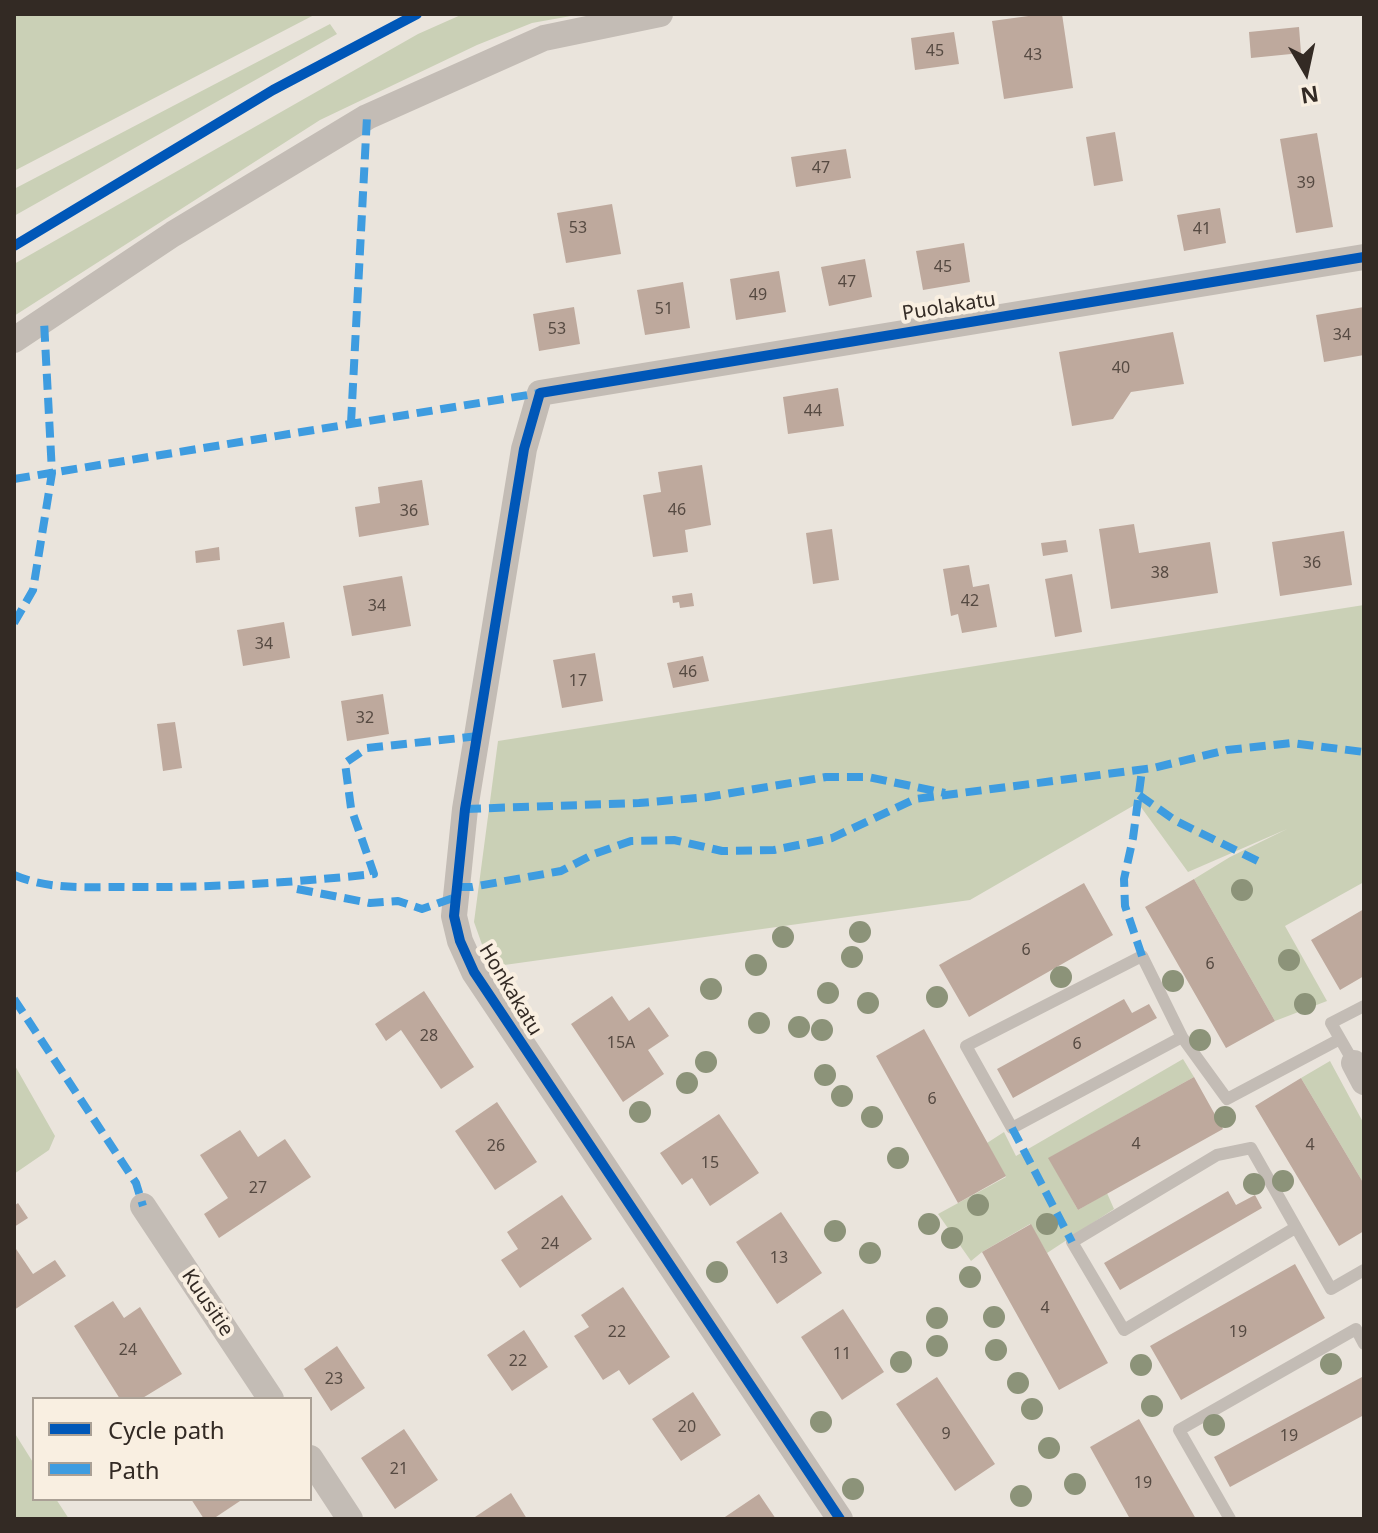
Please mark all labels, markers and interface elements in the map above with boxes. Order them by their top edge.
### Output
north arrow [1266,32,1346,112]
house number: 45 [926,41,944,61]
house number: 43 [1024,45,1042,65]
text: N [1299,79,1321,112]
house number: 47 [812,158,830,178]
house number: 39 [1297,173,1315,193]
house number: 53 [569,218,587,238]
house number: 41 [1193,219,1211,239]
house number: 45 [934,257,952,277]
house number: 47 [838,272,856,292]
house number: 49 [749,285,767,305]
street label: Puolakatu [900,288,998,326]
house number: 51 [655,299,673,319]
house number: 53 [548,319,566,339]
house number: 34 [1333,325,1351,345]
house number: 40 [1112,358,1130,378]
house number: 44 [804,401,822,421]
house number: 46 [668,500,686,520]
house number: 36 [400,501,418,521]
house number: 36 [1303,553,1321,573]
house number: 38 [1151,563,1169,583]
house number: 42 [961,591,979,611]
house number: 34 [368,596,386,616]
house number: 34 [255,634,273,654]
house number: 46 [679,662,697,682]
house number: 17 [569,671,587,691]
house number: 32 [356,708,374,728]
street label: Honkakatu [473,940,547,1040]
house number: 6 [1021,940,1031,960]
house number: 6 [1205,954,1215,974]
house number: 28 [420,1026,438,1046]
house number: 15A [607,1033,635,1053]
house number: 6 [1072,1034,1082,1054]
house number: 6 [927,1089,937,1109]
house number: 4 [1131,1134,1141,1154]
house number: 4 [1305,1135,1315,1155]
house number: 26 [487,1136,505,1156]
house number: 15 [701,1153,719,1173]
house number: 27 [249,1178,267,1198]
house number: 24 [541,1234,559,1254]
house number: 13 [770,1248,788,1268]
street label: Kuusitie [176,1265,238,1341]
house number: 4 [1040,1298,1050,1318]
house number: 22 [608,1322,626,1342]
house number: 19 [1229,1322,1247,1342]
house number: 24 [119,1340,137,1360]
house number: 11 [833,1344,851,1364]
house number: 22 [509,1351,527,1371]
house number: 23 [325,1369,343,1389]
legend [32,1397,312,1501]
text: Cycle path [108,1413,225,1446]
house number: 20 [678,1417,696,1437]
house number: 9 [941,1424,951,1444]
house number: 19 [1280,1426,1298,1446]
text: Path [108,1453,159,1486]
house number: 21 [390,1459,408,1479]
house number: 19 [1134,1473,1152,1493]

